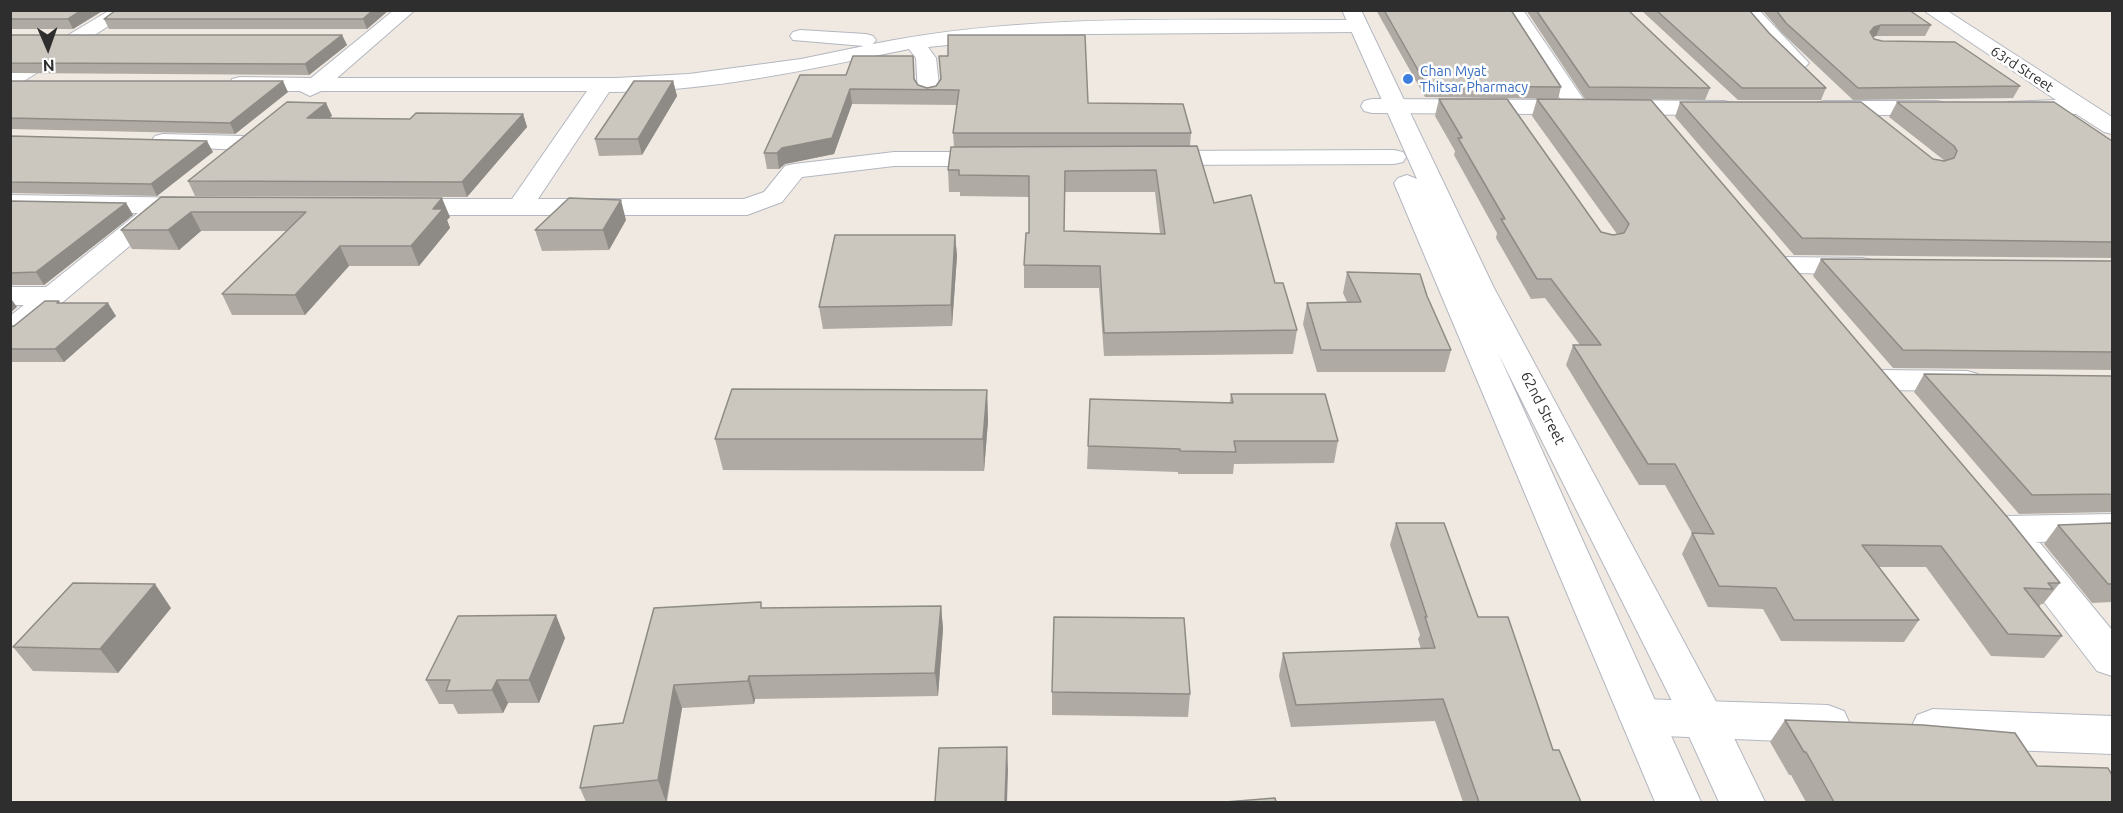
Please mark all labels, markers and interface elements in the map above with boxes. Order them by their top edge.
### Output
north arrow [18,18,78,78]
street label: 63rd Street [1987,42,2057,96]
text: N [42,57,55,75]
place label: Chan Myat Thitsar Pharmacy [1420,63,1528,96]
marker: Chan Myat Thitsar Pharmacy [1401,72,1415,86]
street label: 62nd Street [1517,368,1569,448]

